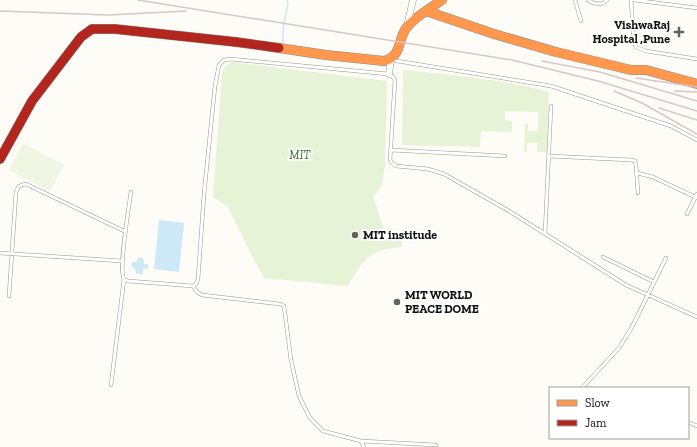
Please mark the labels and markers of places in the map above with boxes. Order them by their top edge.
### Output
place label: VishwaRaj Hospital ,Pune [593,18,670,46]
marker: VishwaRaj Hospital ,Pune [673,26,685,38]
place label: MIT institude [363,228,437,242]
marker: MIT institude [350,230,360,240]
place label: MIT WORLD PEACE DOME [405,288,479,316]
marker: MIT WORLD PEACE DOME [392,297,402,307]

